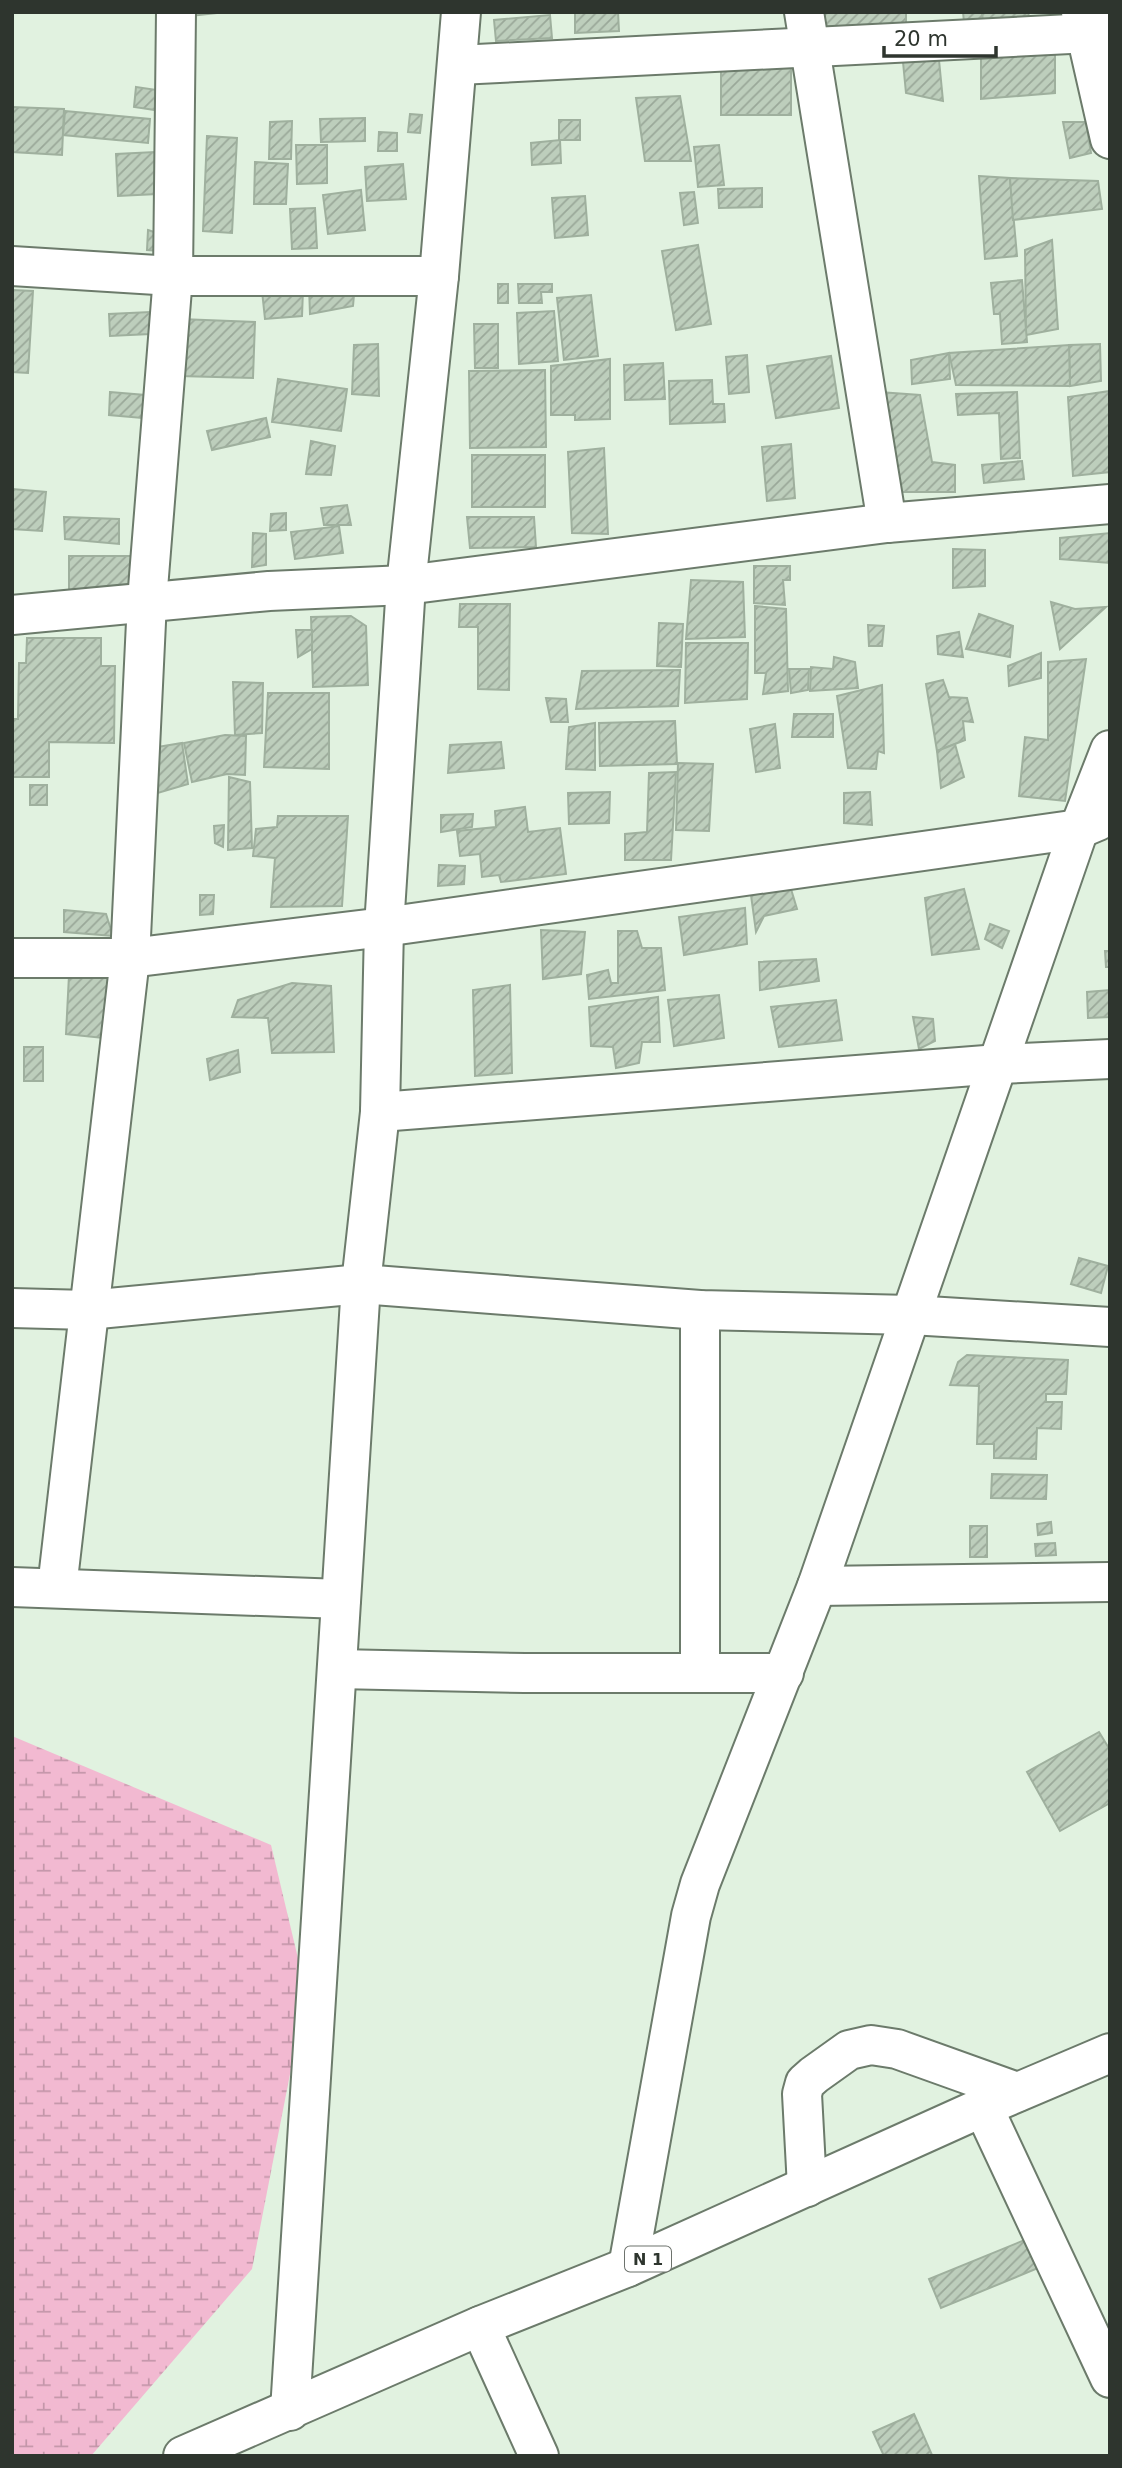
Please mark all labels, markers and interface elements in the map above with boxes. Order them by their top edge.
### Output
scale bar [884,14,996,58]
text: 20 m [894,27,948,51]
road number: N 1 [625,2246,671,2272]

